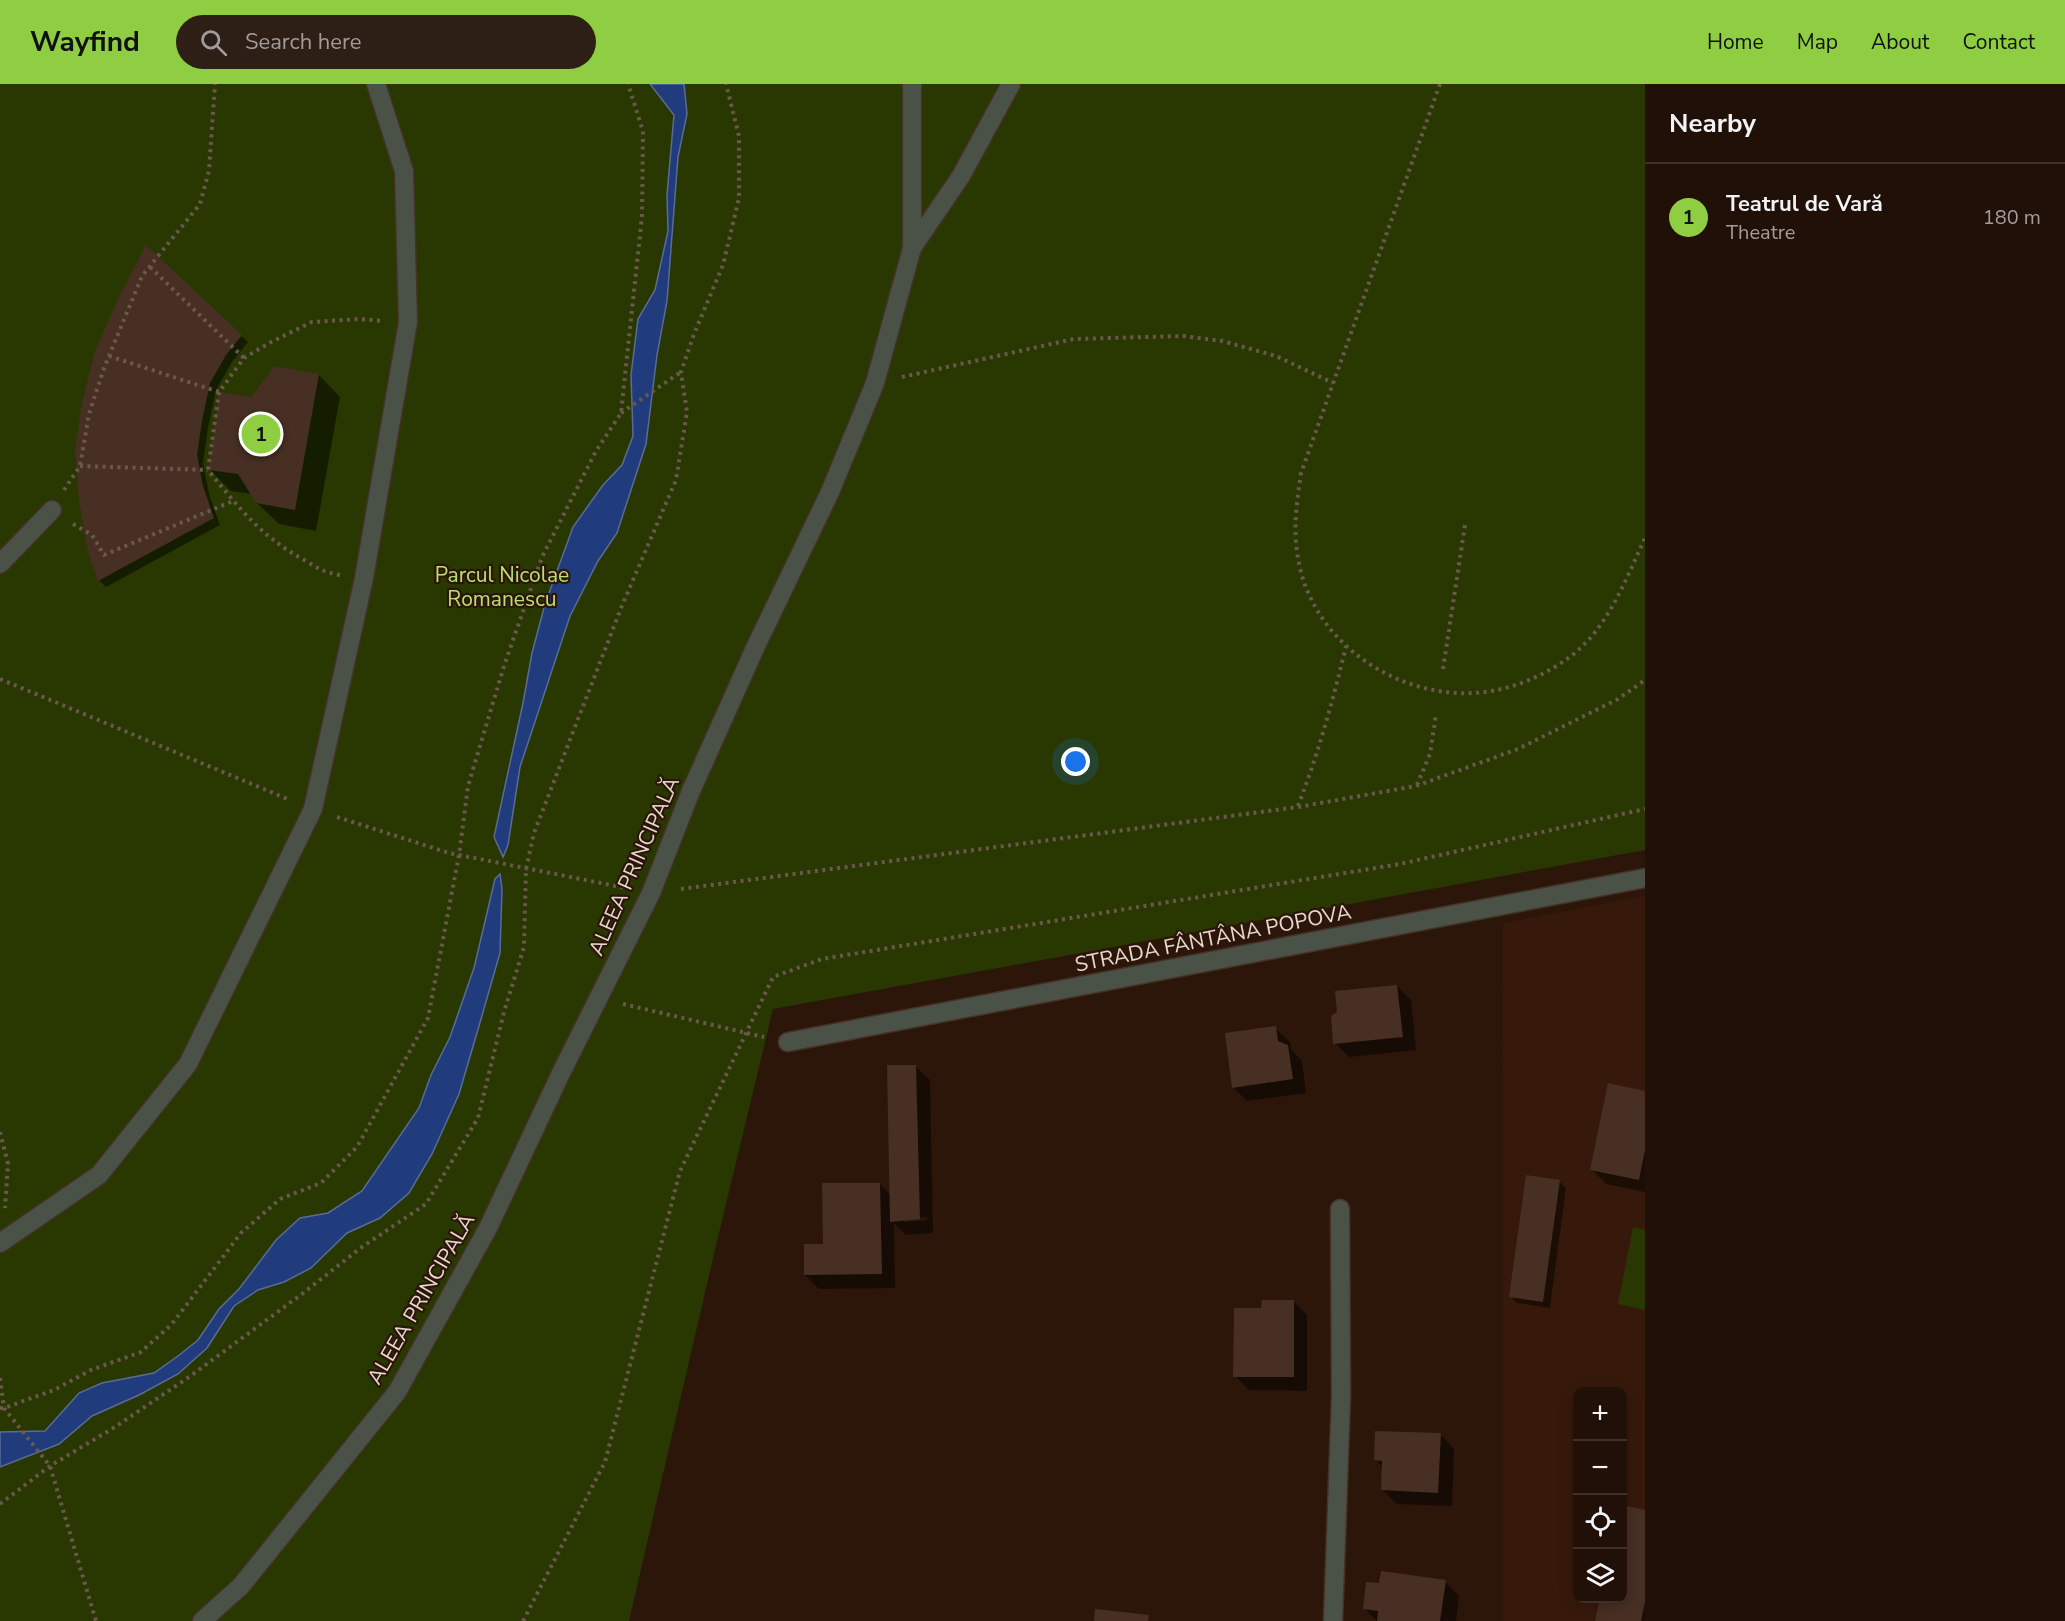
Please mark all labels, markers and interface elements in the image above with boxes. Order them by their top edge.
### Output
search box [176,15,596,69]
text: Wayfind [30,23,140,61]
icon: search [197,26,230,59]
text: Search here [245,27,362,57]
text: Home [1707,28,1764,56]
text: Map [1797,28,1838,56]
text: About [1871,28,1929,56]
text: Contact [1962,28,2035,56]
text: Nearby [1669,106,1756,141]
text: Teatrul de Vară [1726,189,1883,219]
text: 1 [1683,204,1695,231]
text: 180 m [1983,204,2041,231]
text: Theatre [1726,219,1795,246]
pin: 1 [242,412,280,456]
park label: Parcul Nicolae Romanescu [435,561,569,613]
your location [1061,747,1090,776]
street label: ALEEA PRINCIPALĂ [582,772,686,960]
street label: STRADA FÂNTÂNA POPOVA [1072,897,1354,979]
street label: ALEEA PRINCIPALĂ [361,1209,481,1389]
map controls [1573,1387,1627,1603]
button: + [1573,1387,1627,1441]
button: − [1573,1441,1627,1495]
button: locate [1573,1495,1627,1549]
button: layers [1573,1549,1627,1603]

